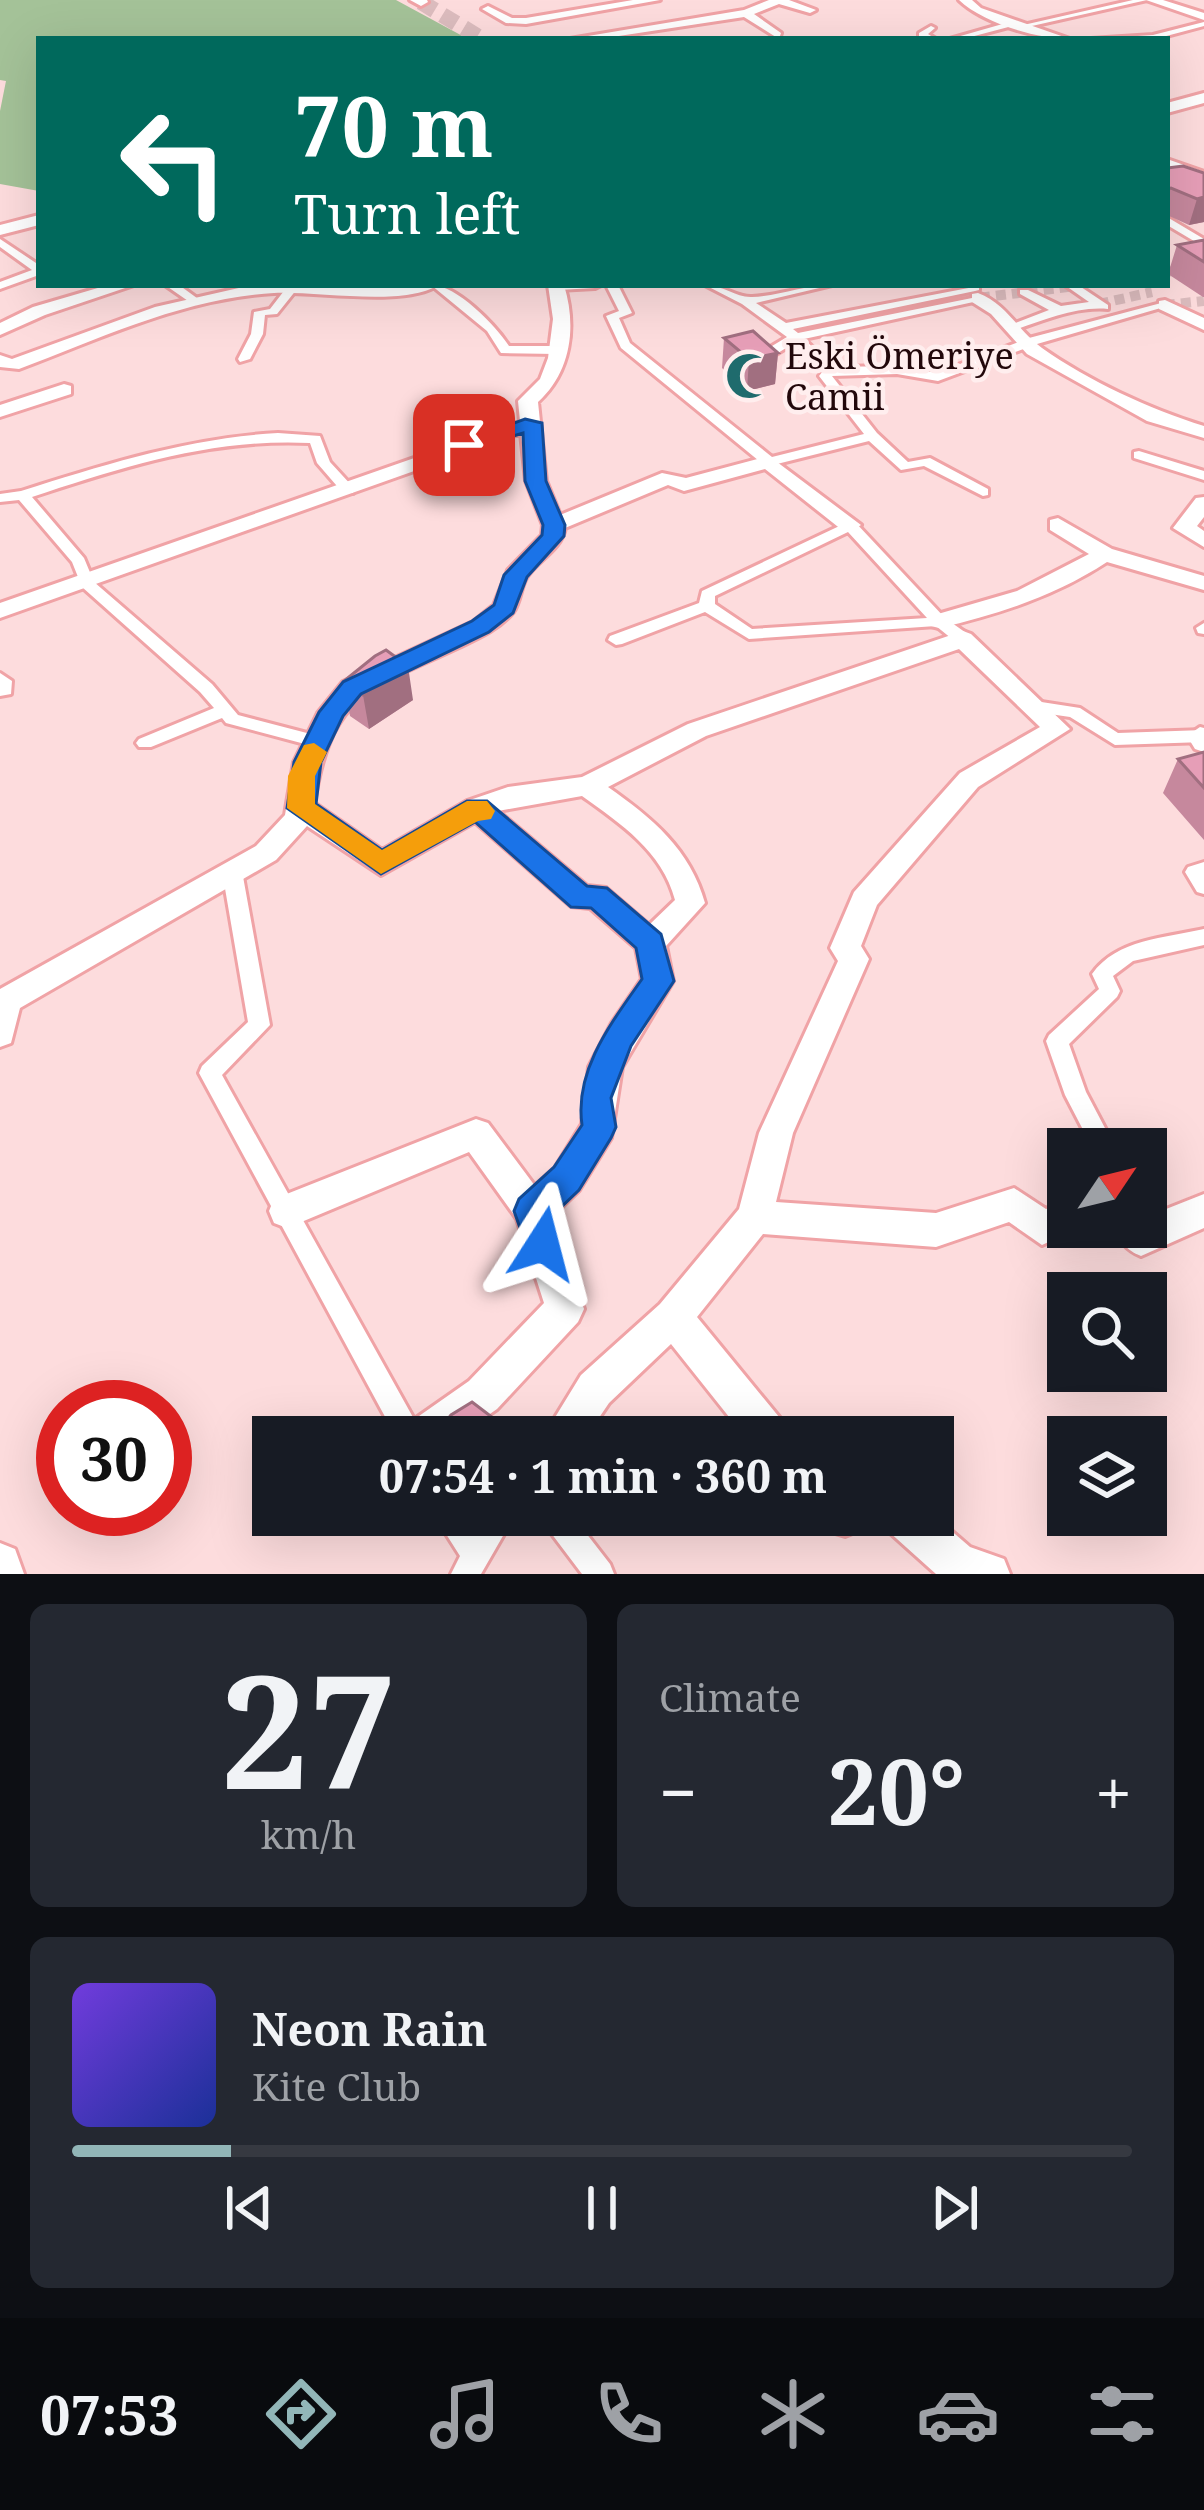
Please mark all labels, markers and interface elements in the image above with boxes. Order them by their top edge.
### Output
text: 70 m [294,67,494,182]
icon: left [96,84,252,240]
text: Turn left [294,176,520,250]
place label: Eski Ömeriye Camii [785,331,1014,421]
mosque icon: Eski Ömeriye Camii [724,351,774,401]
pin [413,394,515,496]
icon: arrive [431,412,497,478]
north arrow [1047,1128,1167,1248]
map controls [1047,1128,1167,1536]
position arrow [480,1181,606,1307]
button: search [1047,1272,1167,1392]
speed limit sign: 30 [36,1380,192,1536]
button: layers [1047,1416,1167,1536]
text: 07:54 · 1 min · 360 m [379,1445,827,1506]
text: 27 [220,1622,397,1835]
text: Climate [659,1670,801,1723]
text: 20° [827,1729,965,1851]
text: − [659,1746,697,1836]
text: + [1095,1746,1132,1836]
text: km/h [261,1807,356,1860]
text: Neon Rain [252,1998,487,2059]
text: Kite Club [252,2059,421,2112]
icon: previous [216,2175,282,2241]
icon: pause [569,2175,635,2241]
icon: next [922,2175,988,2241]
icon: directions [259,2372,343,2456]
icon: music [423,2372,507,2456]
icon: phone [587,2372,671,2456]
icon: climate [751,2372,835,2456]
icon: car [916,2372,1000,2456]
icon: filters [1080,2372,1164,2456]
text: 07:53 [40,2377,179,2451]

